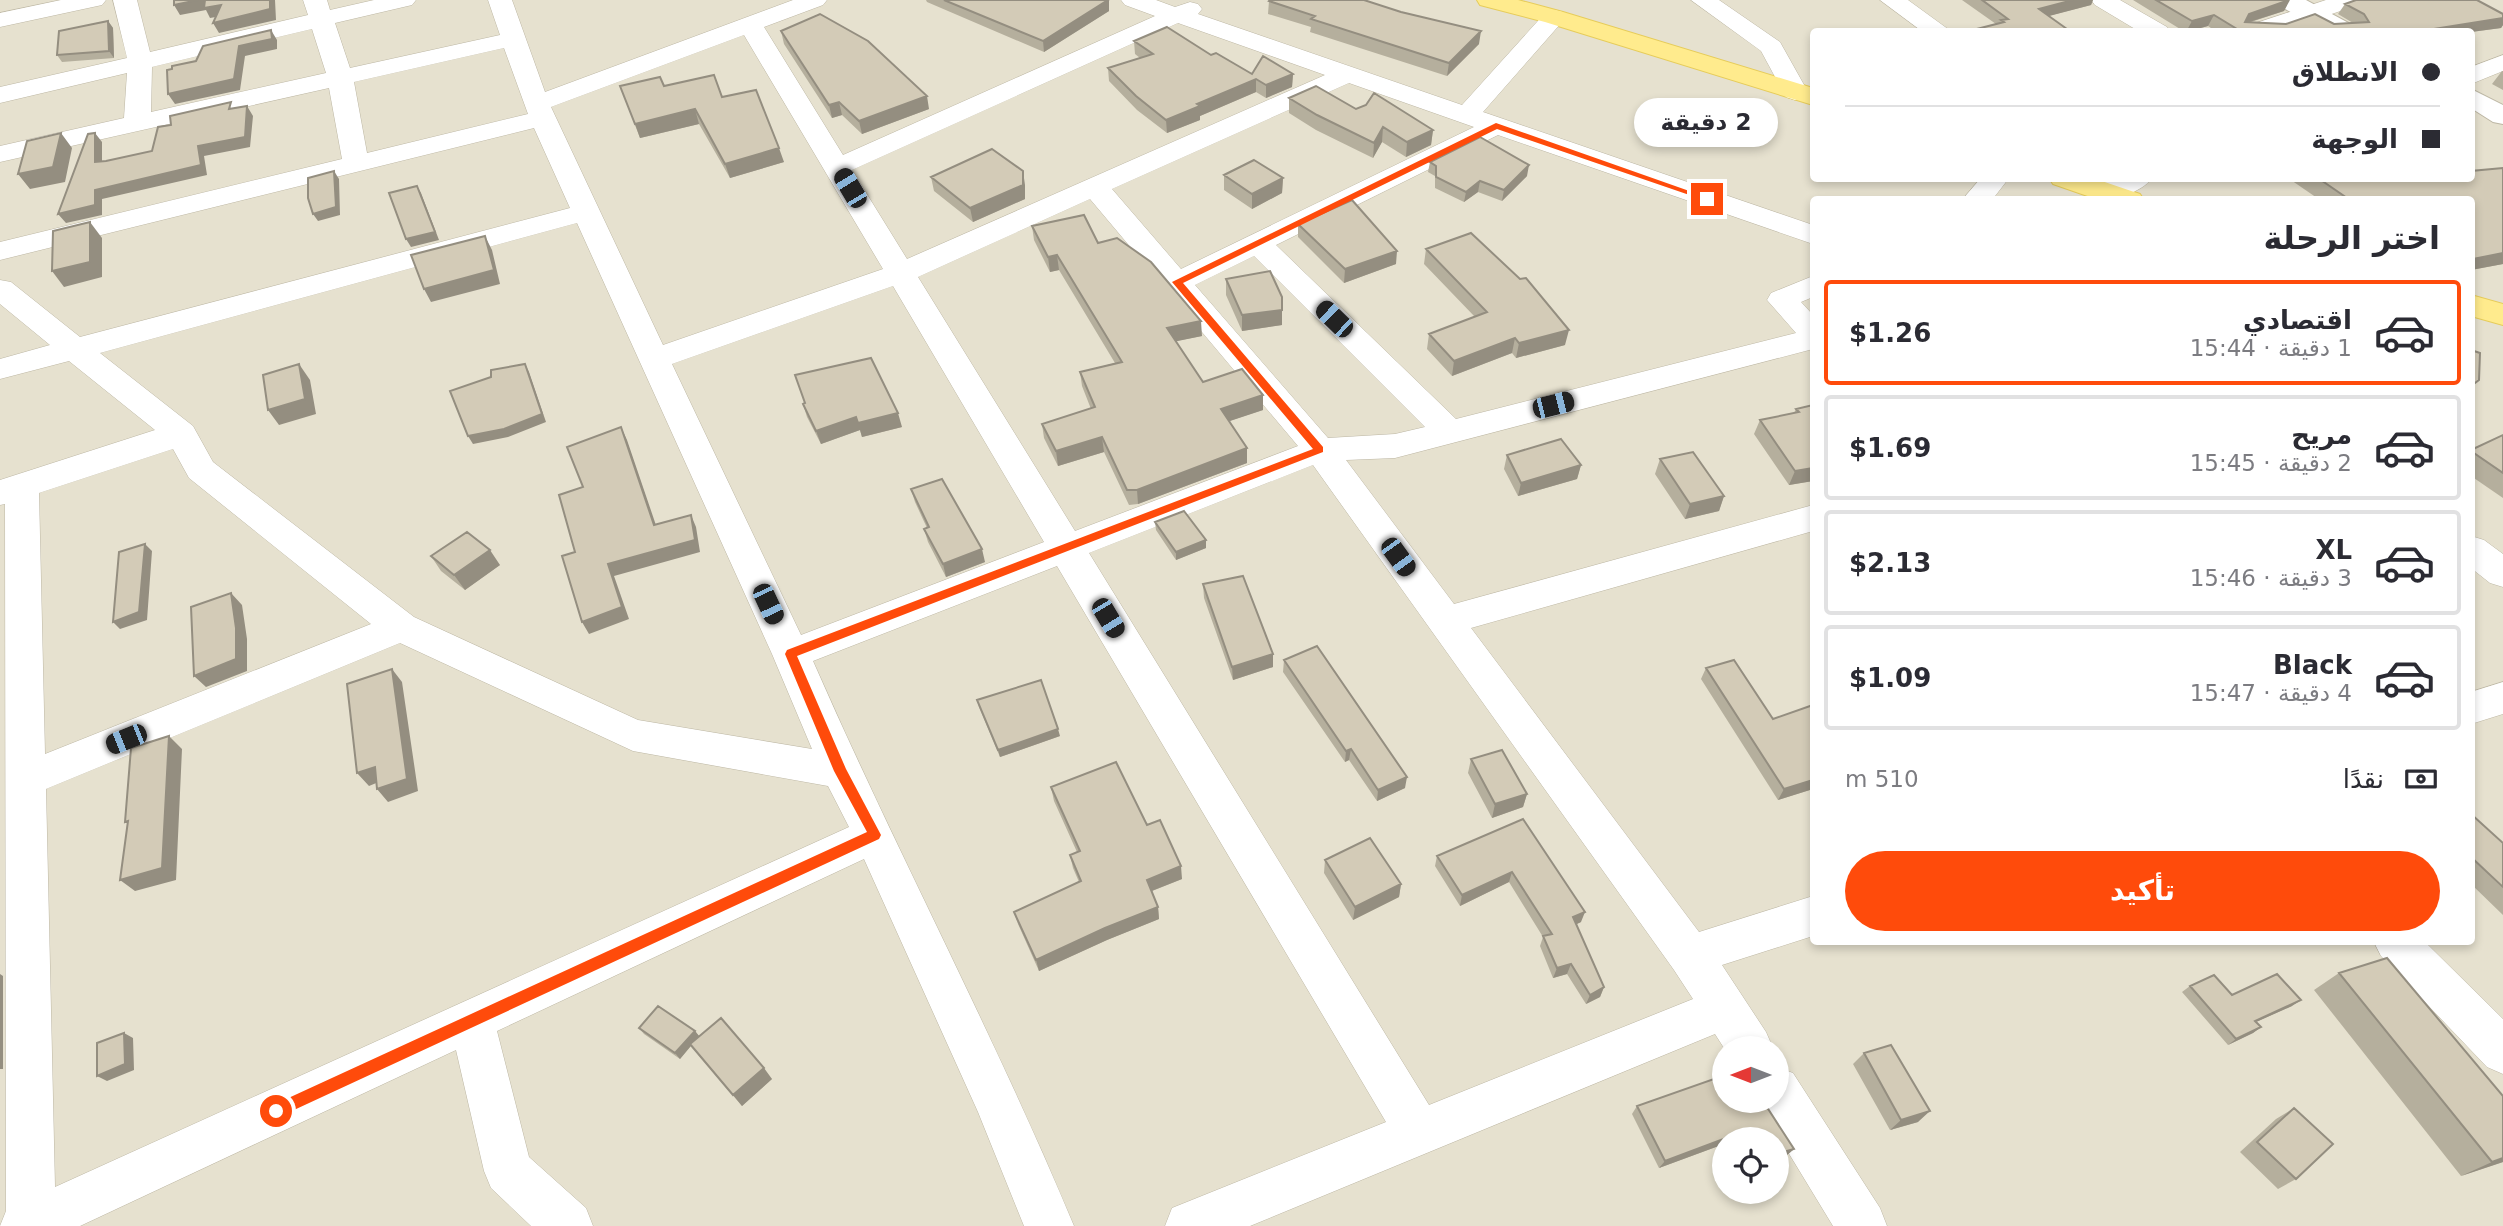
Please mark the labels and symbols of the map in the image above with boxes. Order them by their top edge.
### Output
callout: 2 دقيقة [1635,97,1779,146]
car [831,165,870,211]
route end [1691,183,1723,215]
car [1312,297,1357,341]
car [1531,390,1576,420]
car [1378,534,1419,580]
car [750,581,787,627]
car [1089,595,1128,641]
car [103,721,150,757]
north arrow [1712,1036,1788,1113]
route start [260,1095,292,1127]

